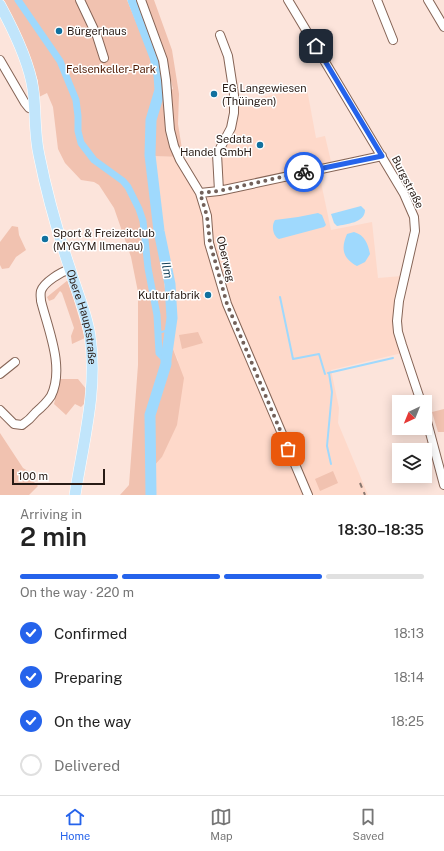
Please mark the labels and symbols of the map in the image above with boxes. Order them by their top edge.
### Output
place label: Bürgerhaus [67,25,127,37]
marker: Bürgerhaus [54,26,64,36]
pin [299,29,333,63]
park label: Felsenkeller-Park [66,63,156,75]
place label: EG Langewiesen (Thüingen) [222,82,307,107]
marker: EG Langewiesen (Thüingen) [209,89,219,99]
place label: Sedata Handel GmbH [180,133,252,158]
marker: Sedata Handel GmbH [255,140,265,150]
courier [284,152,324,192]
street label: Burgstraße [390,154,426,210]
place label: Sport & Freizeitclub (MYGYM Ilmenau) [53,227,155,252]
marker: Sport & Freizeitclub (MYGYM Ilmenau) [40,234,50,244]
street label: Oberweg [215,235,238,283]
water label: Ilm [159,260,175,280]
street label: Obere Hauptstraße [65,268,98,365]
place label: Kulturfabrik [138,289,200,301]
marker: Kulturfabrik [203,290,213,300]
north arrow [392,395,432,435]
pin [271,432,305,466]
scale bar [12,467,105,486]

